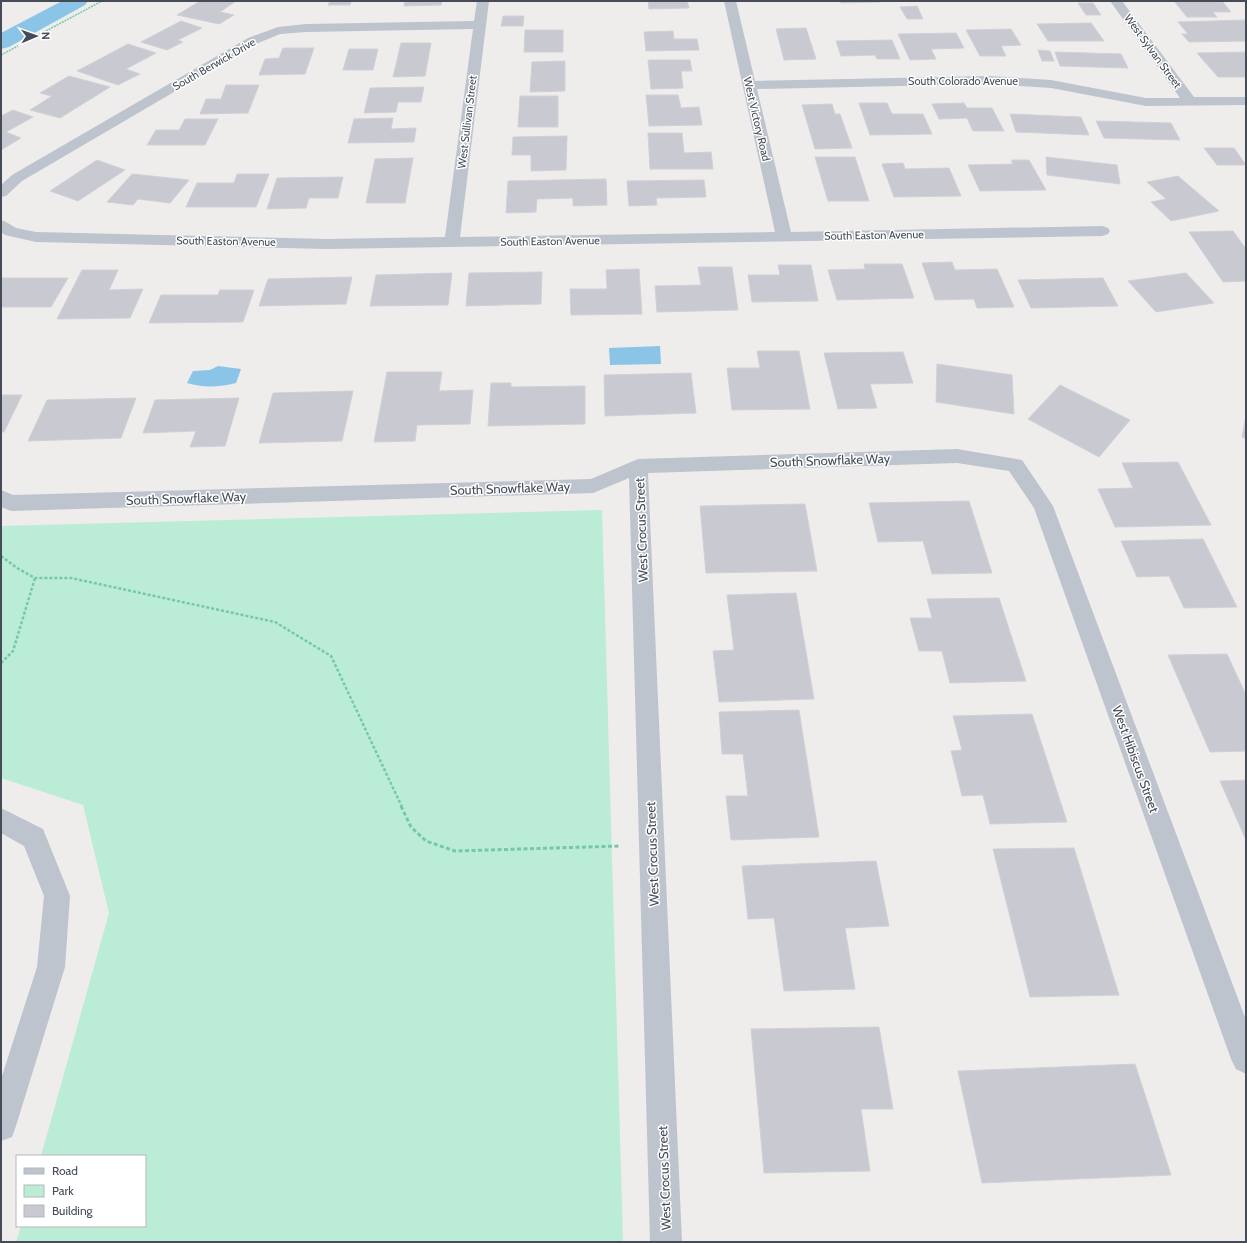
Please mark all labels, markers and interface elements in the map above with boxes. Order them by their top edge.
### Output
street label: West Sylvan Street [1121,11,1185,91]
north arrow [16,16,56,56]
text: N [39,32,53,40]
street label: South Berwick Drive [170,34,258,93]
street label: West Sullivan Street [454,74,480,169]
street label: South Colorado Avenue [908,74,1018,88]
street label: West Victory Road [741,76,773,162]
street label: South Easton Avenue [824,227,924,243]
street label: South Easton Avenue [176,233,276,249]
street label: South Easton Avenue [500,233,600,249]
street label: South Snowflake Way [770,450,891,470]
street label: West Crocus Street [631,477,651,583]
street label: South Snowflake Way [450,478,571,498]
street label: South Snowflake Way [126,488,247,508]
street label: West Hibiscus Street [1109,703,1163,815]
street label: West Crocus Street [642,801,662,907]
street label: West Crocus Street [654,1125,674,1231]
legend [16,1155,146,1227]
text: Road [52,1163,78,1178]
text: Park [52,1183,74,1198]
text: Building [52,1203,94,1218]

